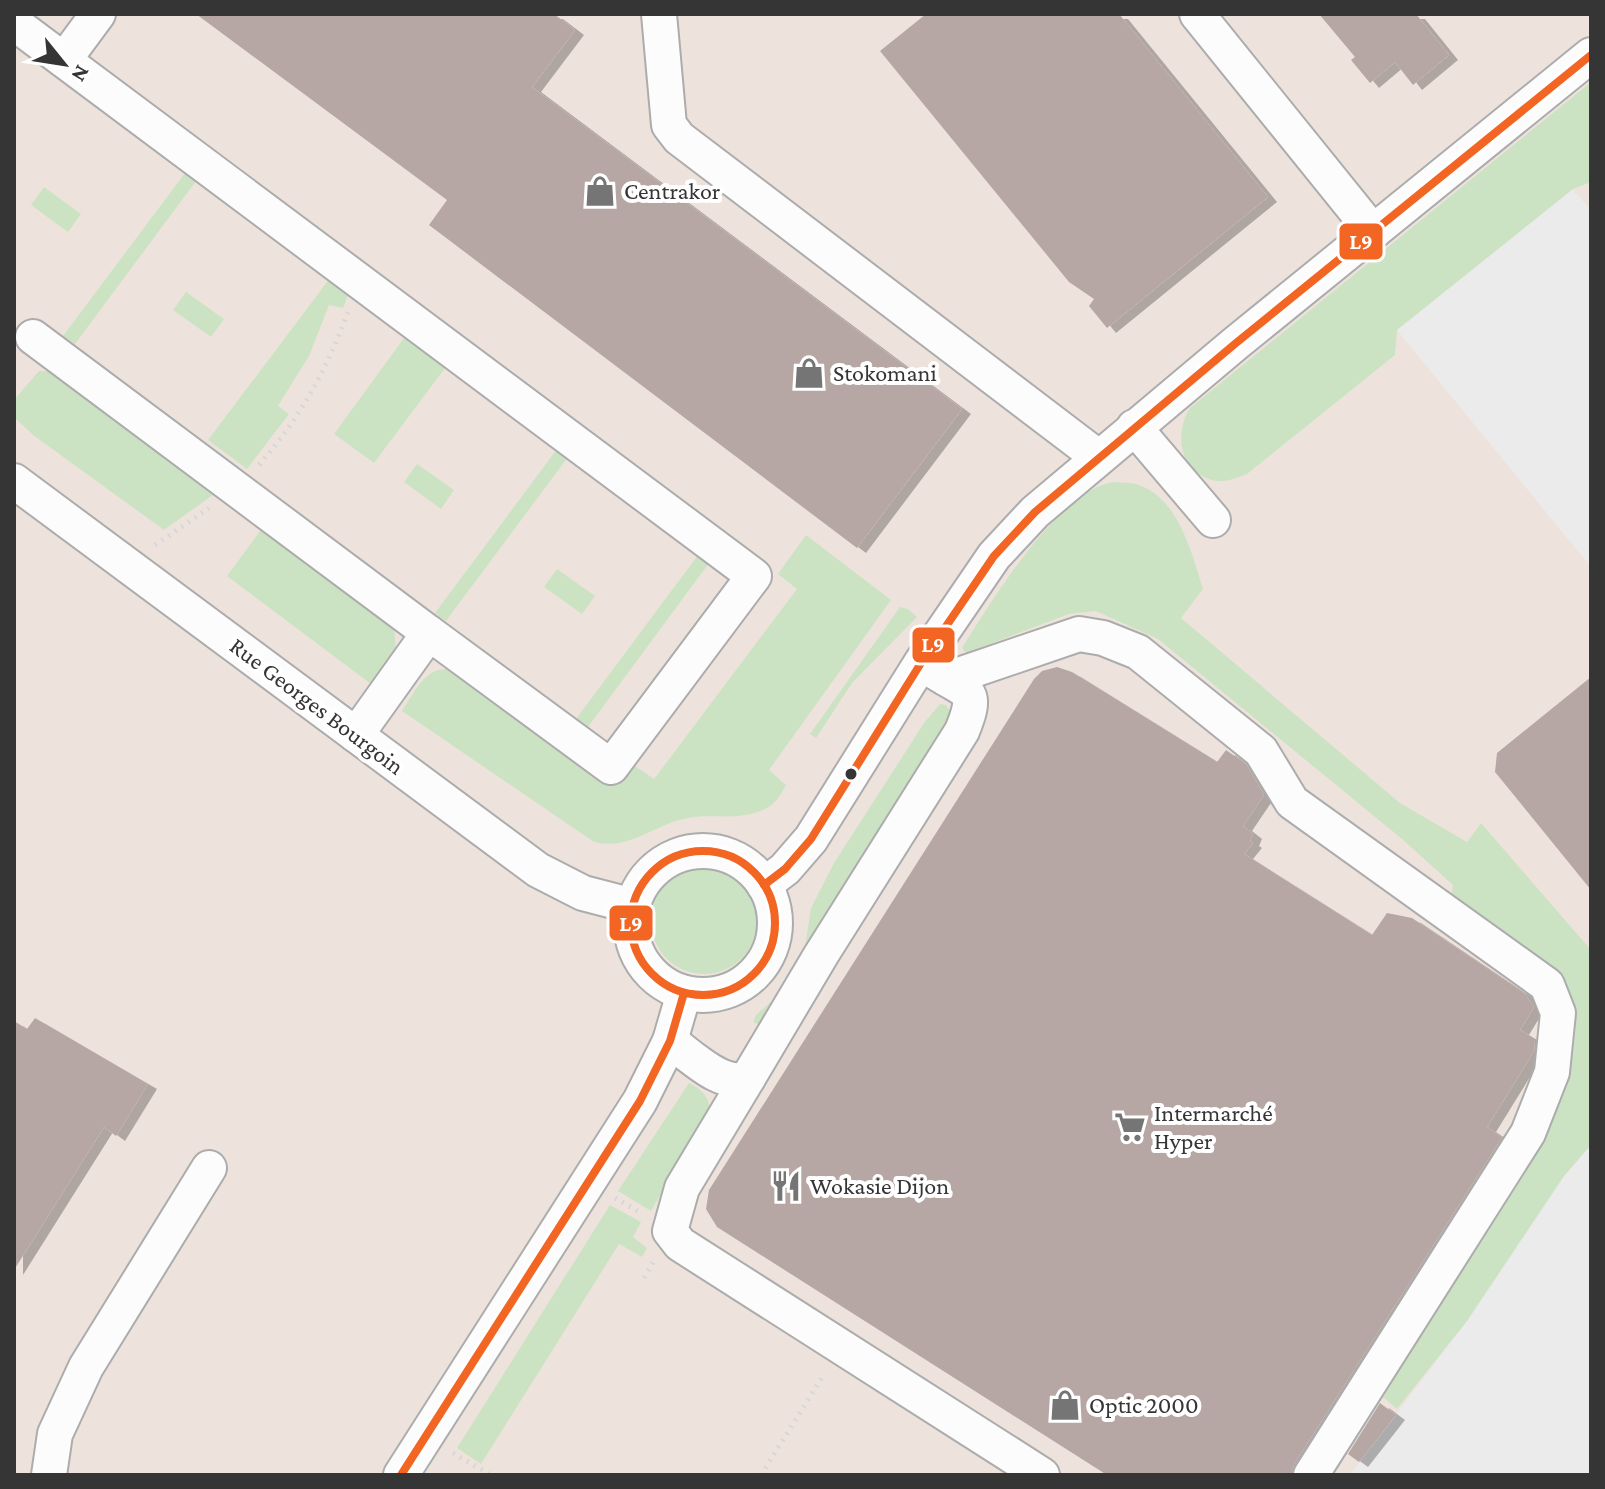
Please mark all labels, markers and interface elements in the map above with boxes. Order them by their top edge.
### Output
north arrow [24,24,104,104]
text: N [66,61,95,86]
shop icon: Centrakor [583,174,617,208]
place label: Centrakor [624,177,721,204]
line badge: L9 [1338,222,1384,261]
text: L9 [1349,229,1373,254]
shop icon: Stokomani [792,356,826,390]
place label: Stokomani [833,359,937,386]
line badge: L9 [911,626,956,664]
street label: Rue Georges Bourgoin [225,631,410,780]
text: L9 [921,632,945,657]
unlabelled marker [843,766,859,782]
line badge: L9 [608,904,654,942]
text: L9 [619,911,643,936]
place label: Intermarché Hyper [1154,1099,1273,1154]
supermarket icon: Intermarché Hyper [1113,1110,1147,1144]
restaurant icon: Wokasie Dijon [769,1169,803,1203]
place label: Wokasie Dijon [810,1172,949,1199]
shop icon: Optic 2000 [1048,1388,1082,1422]
place label: Optic 2000 [1089,1391,1199,1418]

